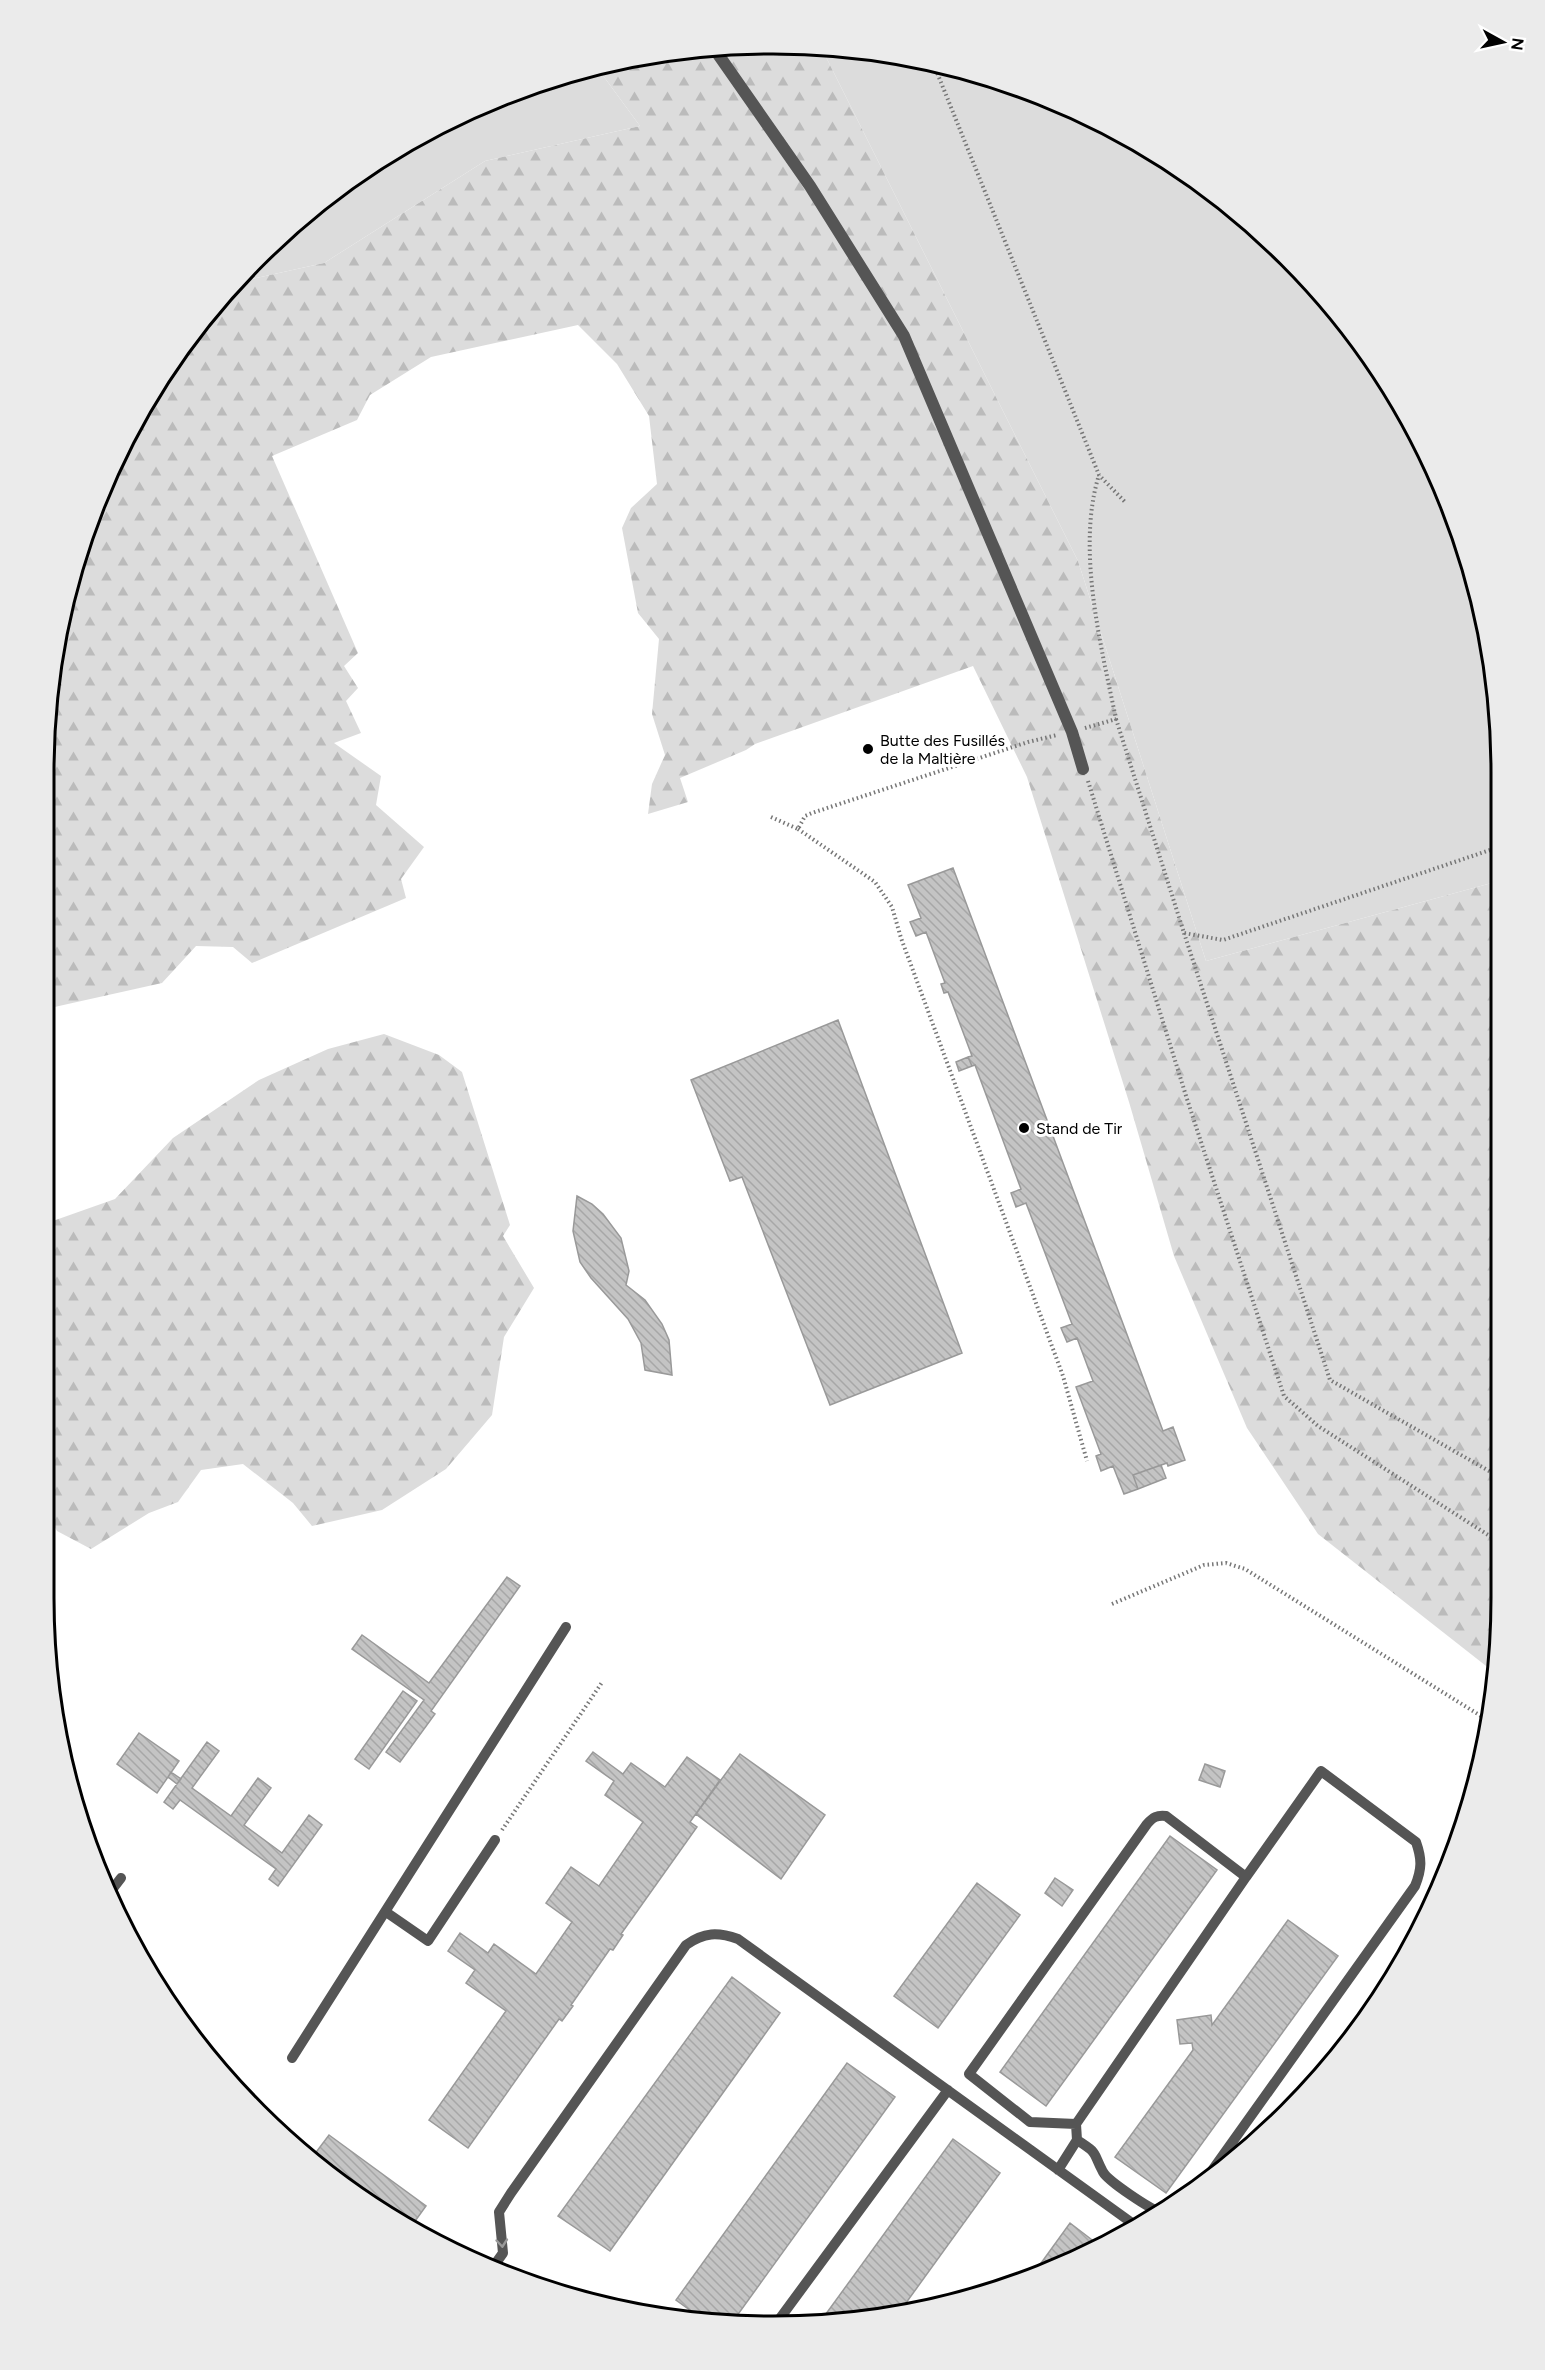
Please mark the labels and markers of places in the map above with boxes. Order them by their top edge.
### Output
place label: Butte des Fusillés de la Maltière [880,731,1005,768]
marker: Butte des Fusillés de la Maltière [861,742,875,756]
place label: Stand de Tir [1036,1119,1123,1138]
marker: Stand de Tir [1017,1121,1031,1135]

